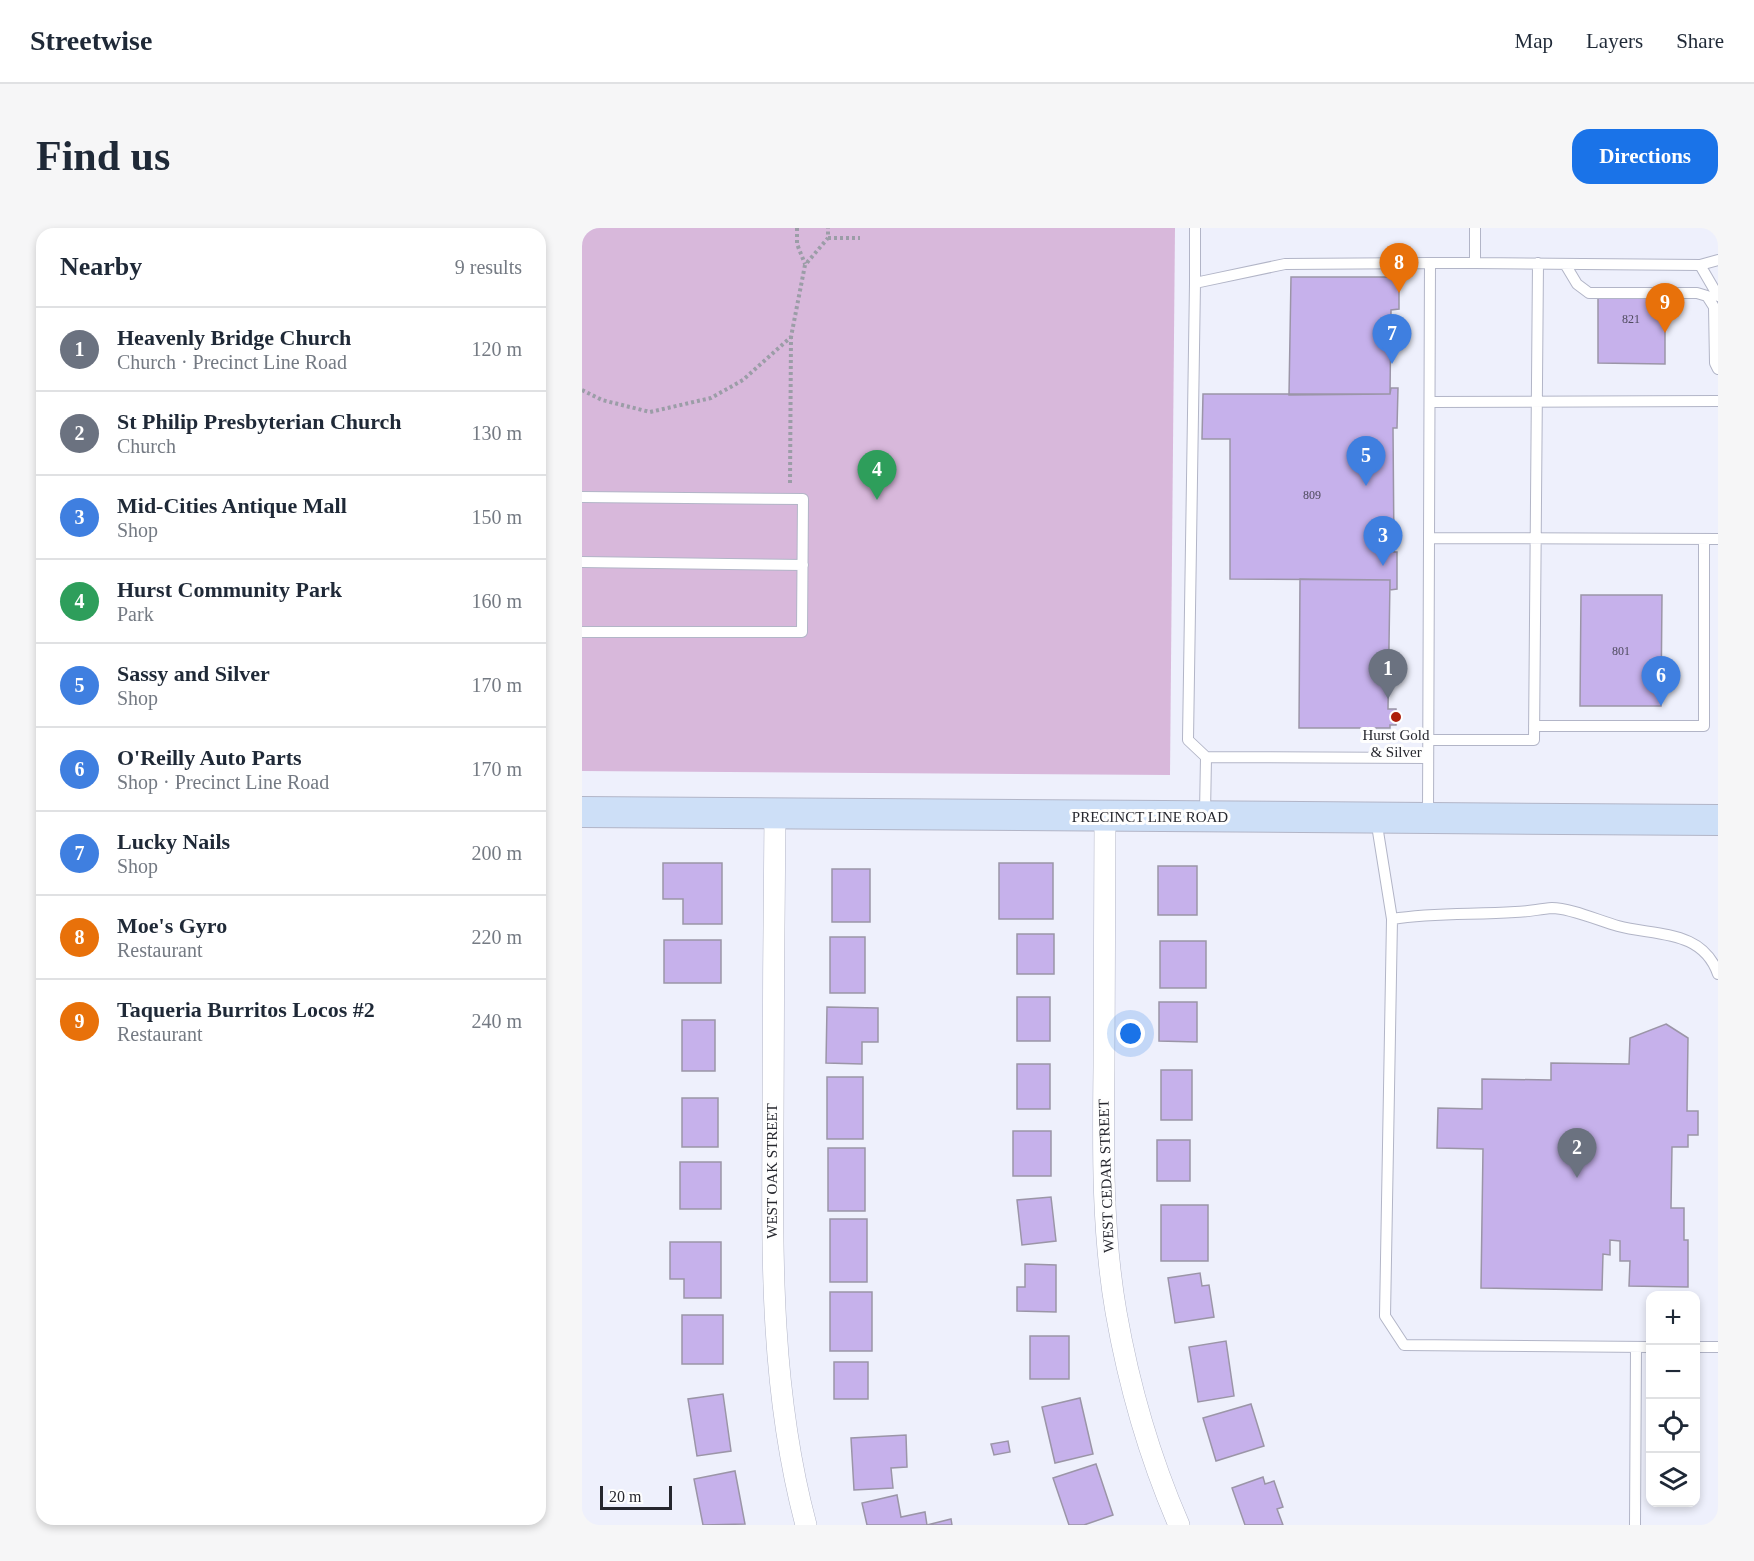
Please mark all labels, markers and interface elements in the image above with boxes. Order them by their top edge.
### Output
text: Streetwise [30,25,152,56]
text: Map [1515,29,1553,53]
text: Layers [1586,29,1643,53]
text: Share [1676,29,1724,53]
button: Directions [1572,129,1718,184]
text: Find us [36,133,170,179]
pin: 8 [1380,244,1418,293]
text: Nearby [60,252,142,281]
text: 9 results [455,256,522,278]
pin: 9 [1646,284,1684,333]
house number: 821 [1622,312,1640,326]
pin: 7 [1372,314,1412,364]
text: Heavenly Bridge Church [117,325,351,350]
text: 1 [75,338,85,360]
text: 120 m [471,338,522,360]
text: Church · Precinct Line Road [117,351,347,373]
text: St Philip Presbyterian Church [117,409,402,434]
text: 2 [75,422,85,444]
text: 130 m [471,422,522,444]
text: Church [117,435,176,457]
pin: 5 [1346,436,1386,486]
pin: 4 [858,450,896,500]
house number: 809 [1303,488,1321,502]
text: Mid-Cities Antique Mall [117,493,347,518]
text: 3 [75,506,85,528]
text: 150 m [471,506,522,528]
pin: 3 [1364,516,1402,566]
text: Shop [117,519,158,541]
text: Hurst Community Park [117,577,342,602]
text: 4 [75,590,85,612]
text: 160 m [471,590,522,612]
text: Park [117,603,154,625]
house number: 801 [1612,644,1630,658]
pin: 1 [1368,650,1408,699]
pin: 6 [1642,656,1680,706]
text: Sassy and Silver [117,661,270,686]
text: 5 [75,674,85,696]
text: 170 m [471,674,522,696]
text: Shop [117,687,158,709]
marker: Hurst Gold & Silver [1389,710,1403,724]
place label: Hurst Gold & Silver [1362,727,1430,760]
text: O'Reilly Auto Parts [117,745,302,770]
text: 6 [75,758,85,780]
text: 170 m [471,758,522,780]
text: Shop · Precinct Line Road [117,771,329,793]
street label: PRECINCT LINE ROAD [1072,809,1228,825]
text: Lucky Nails [117,829,230,854]
text: 7 [75,842,85,864]
text: 200 m [471,842,522,864]
text: Shop [117,855,158,877]
text: Moe's Gyro [117,913,227,938]
text: 8 [75,926,85,948]
text: 220 m [471,926,522,948]
text: Restaurant [117,939,203,961]
text: Taqueria Burritos Locos #2 [117,997,375,1022]
text: 9 [75,1010,85,1032]
text: 240 m [471,1010,522,1032]
your location [1116,1019,1145,1048]
text: Restaurant [117,1023,203,1045]
street label: WEST CEDAR STREET [1095,1099,1117,1253]
street label: WEST OAK STREET [764,1103,780,1239]
pin: 2 [1558,1128,1596,1178]
map controls [1646,1291,1700,1507]
button: + [1646,1291,1700,1345]
button: − [1646,1345,1700,1399]
button: locate [1646,1399,1700,1453]
button: layers [1646,1453,1700,1507]
scale bar [600,1483,672,1510]
text: 20 m [609,1488,641,1505]

